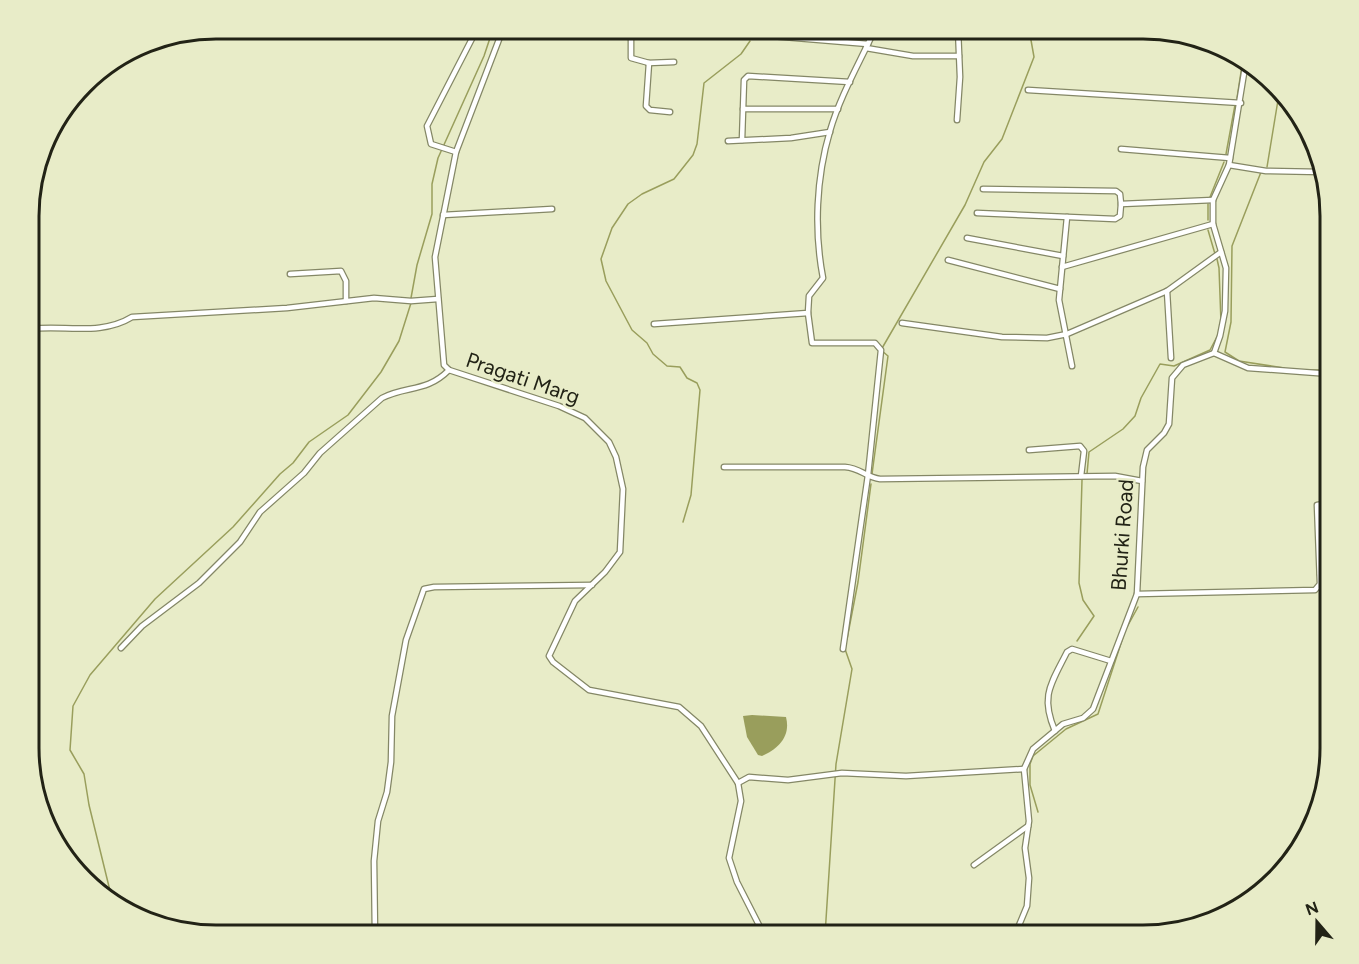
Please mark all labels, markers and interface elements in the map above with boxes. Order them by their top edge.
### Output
street label: Pragati Marg [463,347,583,409]
street label: Bhurki Road [1106,478,1138,592]
north arrow [1287,892,1347,952]
text: N [1303,897,1321,919]

